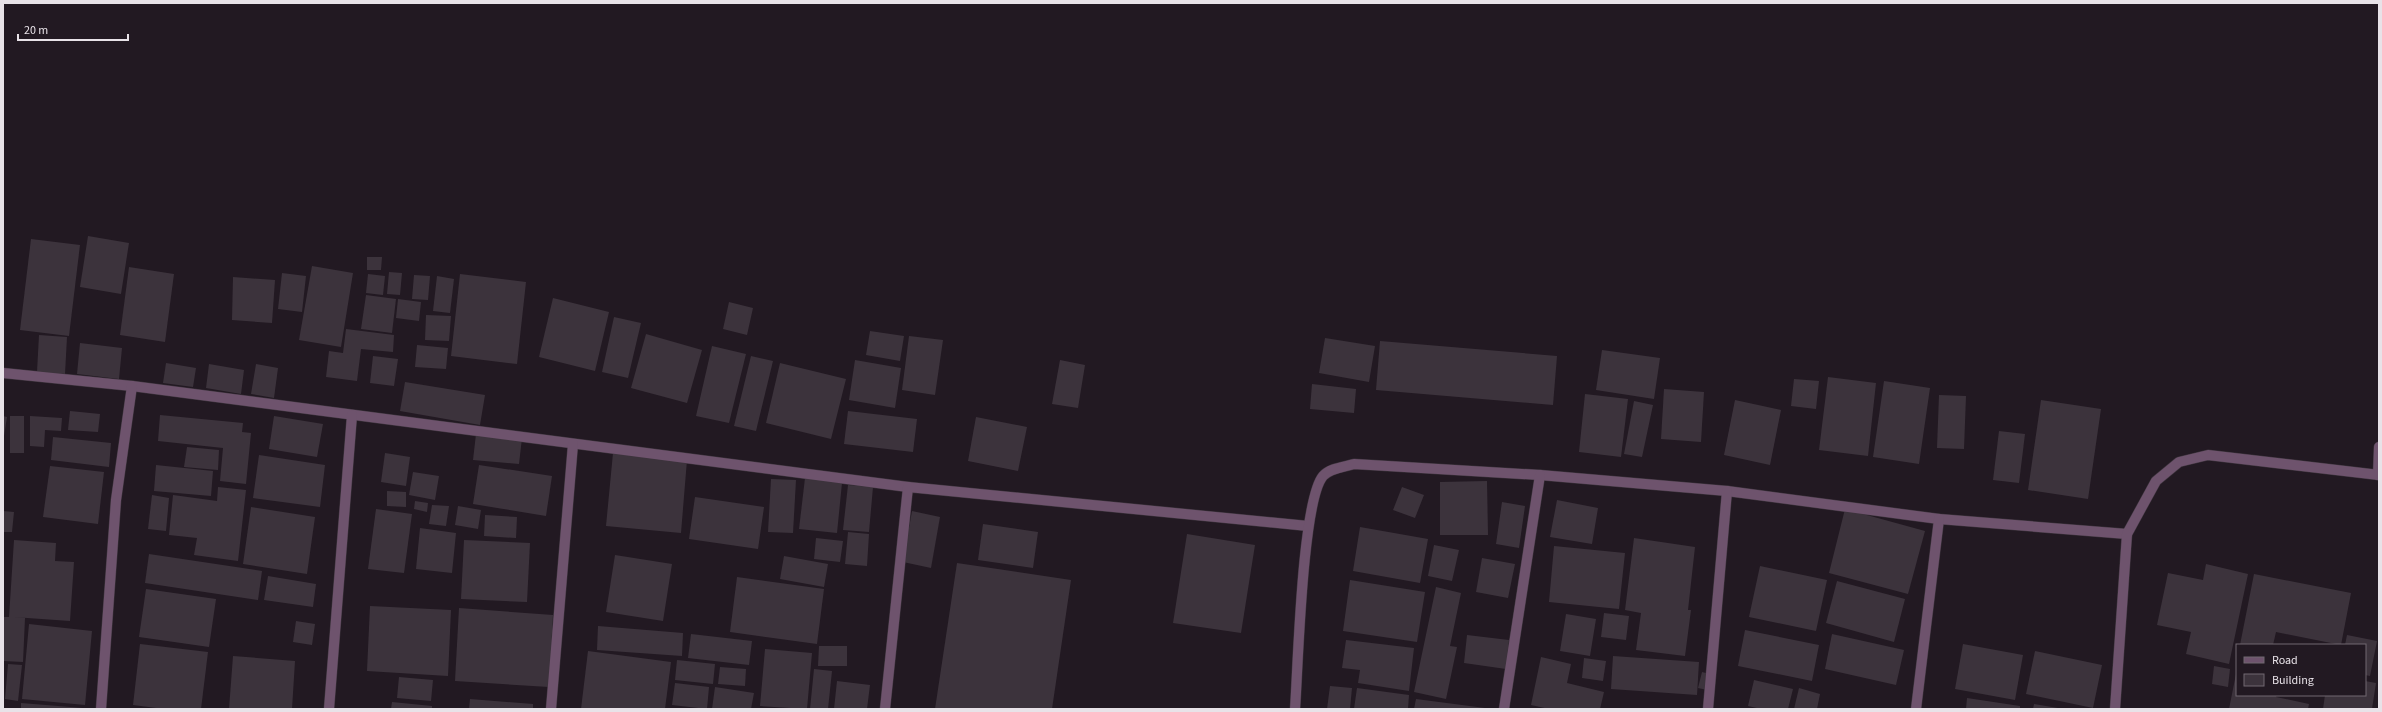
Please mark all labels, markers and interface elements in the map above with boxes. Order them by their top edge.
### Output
scale bar [18,16,128,42]
text: 20 m [24,22,48,39]
legend [2236,644,2366,696]
text: Road [2272,652,2298,669]
text: Building [2272,672,2314,689]

